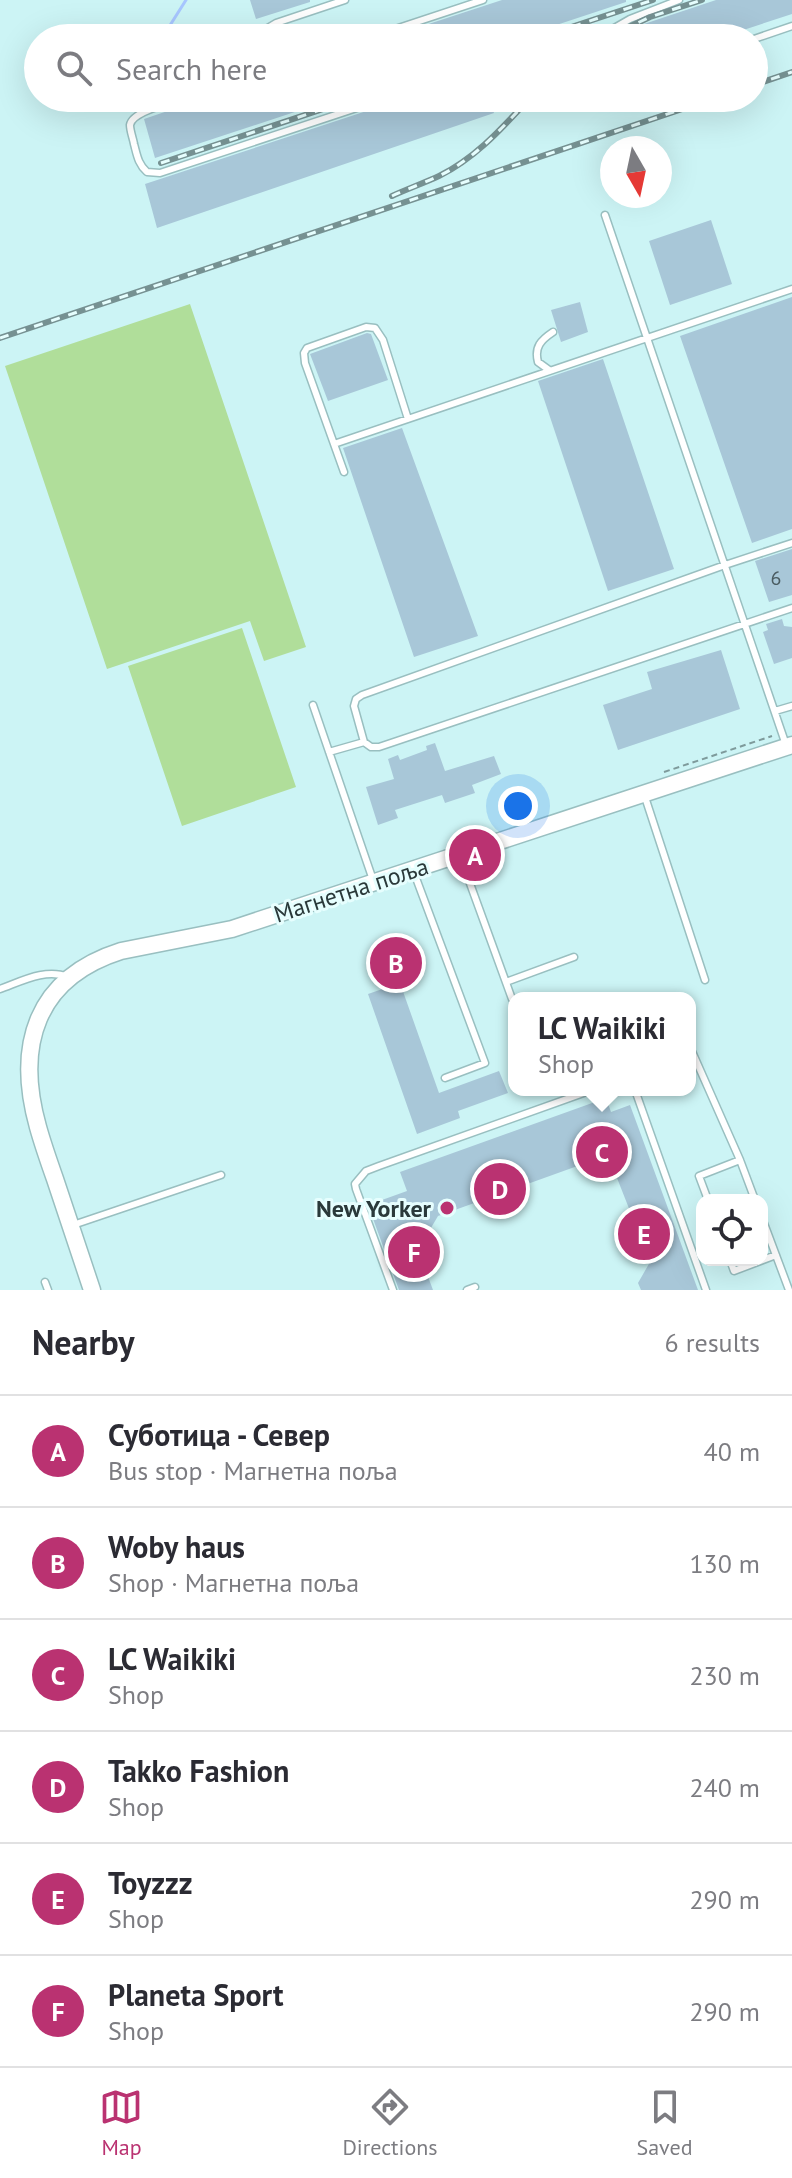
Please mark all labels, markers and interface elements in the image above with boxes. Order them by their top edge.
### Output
search box [24,24,768,112]
icon: search [52,46,96,90]
text: Search here [116,49,267,88]
north arrow [600,136,672,208]
house number: 6 [771,565,781,591]
your location [498,786,538,826]
pin: A [449,825,501,885]
street label: Магнетна поља [270,850,432,930]
pin: B [370,933,422,993]
popup [508,992,696,1096]
text: LC Waikiki [538,1008,666,1047]
text: Shop [538,1047,594,1080]
pin: C [576,1122,628,1182]
pin: D [474,1159,526,1219]
place label: New Yorker [316,1193,432,1224]
map controls [696,1194,768,1266]
button: locate [696,1194,768,1266]
marker: New Yorker [438,1199,456,1217]
pin: E [618,1204,670,1264]
pin: F [388,1222,440,1282]
text: Nearby [32,1320,134,1364]
text: 6 results [665,1326,760,1359]
text: Суботица - Север [108,1415,330,1454]
text: A [50,1435,66,1468]
text: 40 m [704,1435,760,1468]
text: Bus stop · Магнетна поља [108,1454,398,1487]
text: Woby haus [108,1527,245,1566]
text: B [50,1547,66,1580]
text: 130 m [689,1547,760,1580]
text: Shop · Магнетна поља [108,1566,359,1599]
text: LC Waikiki [108,1639,236,1678]
text: C [51,1659,65,1692]
text: 230 m [689,1659,760,1692]
text: Shop [108,1678,164,1711]
text: Takko Fashion [108,1751,289,1790]
text: D [50,1771,66,1804]
text: 240 m [689,1771,760,1804]
text: Shop [108,1790,164,1823]
text: Toyzzz [108,1863,193,1902]
text: E [51,1883,65,1916]
text: 290 m [689,1883,760,1916]
text: Shop [108,1902,164,1935]
text: Planeta Sport [108,1975,284,2014]
text: F [51,1995,65,2028]
text: 290 m [689,1995,760,2028]
text: Shop [108,2014,164,2047]
tab: Map [99,2085,143,2161]
tab: Directions [342,2085,438,2161]
tab: Saved [637,2085,692,2161]

